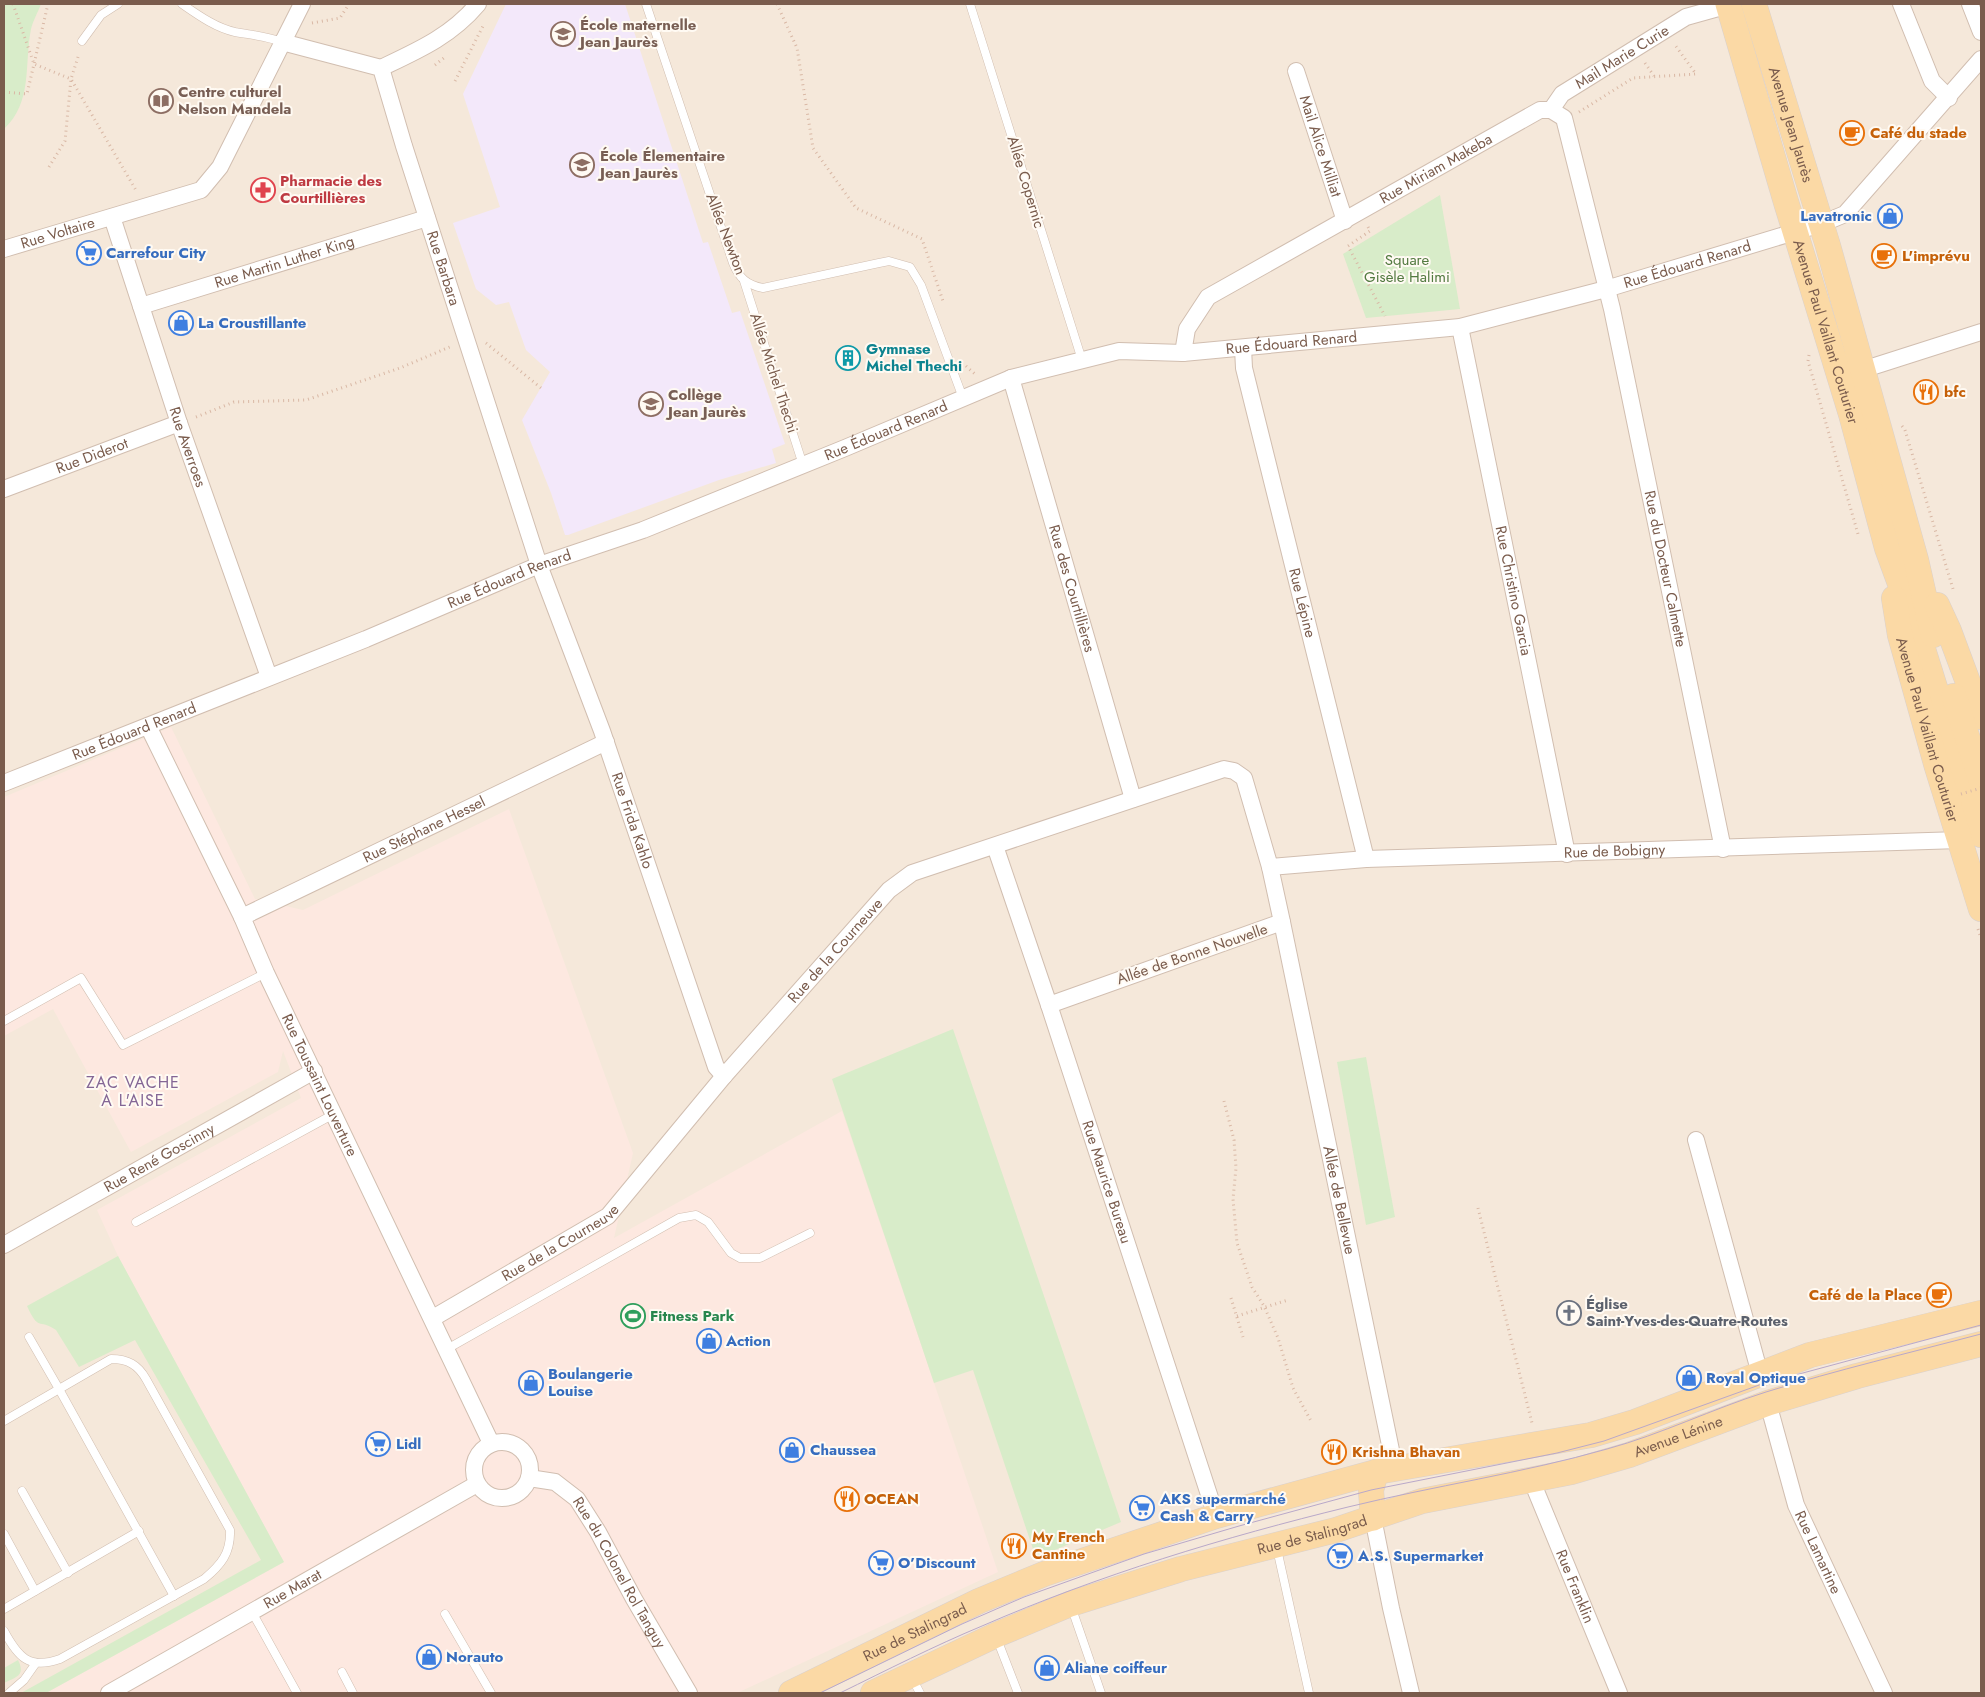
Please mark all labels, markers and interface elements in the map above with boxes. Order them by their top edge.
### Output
place label: École maternelle Jean Jaurès [577,14,697,53]
street label: Mail Marie Curie [1571,19,1673,94]
school or university icon: École maternelle Jean Jaurès [550,21,576,47]
street label: Avenue Jean Jaurès [1763,64,1819,185]
place label: Centre culturel Nelson Mandela [178,81,291,120]
library icon: Centre culturel Nelson Mandela [148,88,174,114]
street label: Mail Alice Milliat [1294,92,1348,200]
cafe icon: Café du stade [1839,120,1865,146]
place label: Café du stade [1870,122,1967,144]
street label: Rue Miriam Makeba [1375,128,1496,209]
street label: Allée Copernic [1002,133,1050,231]
place label: École Élementaire Jean Jaurès [597,145,726,184]
school or university icon: École Élementaire Jean Jaurès [569,152,595,178]
place label: Pharmacie des Courtillières [280,170,382,209]
pharmacy icon: Pharmacie des Courtillières [250,177,276,203]
street label: Allée Newton [700,190,752,278]
shop icon: Lavatronic [1877,203,1903,229]
place label: Lavatronic [1800,205,1872,227]
street label: Rue Voltaire [18,211,98,254]
street label: Rue Barbara [421,228,466,308]
street label: Rue Martin Luther King [212,230,357,294]
street label: Rue Édouard Renard [1621,235,1754,294]
street label: Avenue Paul Vaillant Couturier [1787,237,1864,427]
supermarket icon: Carrefour City [76,240,102,266]
place label: Carrefour City [106,242,206,264]
cafe icon: L'imprévu [1871,243,1897,269]
place label: L'imprévu [1902,245,1970,267]
park label: Square Gisèle Halimi [1364,249,1450,288]
shop icon: La Croustillante [168,310,194,336]
street label: Allée Michel Thechi [744,310,804,436]
place label: La Croustillante [198,312,307,334]
street label: Rue Édouard Renard [1225,326,1358,360]
place label: Gymnase Michel Thechi [866,338,962,377]
building icon: Gymnase Michel Thechi [835,345,861,371]
restaurant icon: bfc [1913,379,1939,405]
place label: bfc [1944,381,1966,403]
place label: Collège Jean Jaurès [665,384,746,423]
school or university icon: Collège Jean Jaurès [638,391,664,417]
street label: Rue Édouard Renard [821,395,951,466]
street label: Rue Averroes [163,404,212,490]
street label: Rue Diderot [53,432,132,479]
street label: Rue du Docteur Calmette [1639,488,1692,649]
street label: Rue des Courtillières [1043,522,1101,655]
street label: Rue Christino Garcia [1490,524,1537,658]
street label: Rue Édouard Renard [444,544,574,614]
street label: Rue Lépine [1283,566,1322,640]
street label: Avenue Paul Vaillant Couturier [1890,635,1965,826]
street label: Rue Édouard Renard [69,697,199,766]
street label: Rue Frida Kahlo [606,769,659,872]
street label: Rue Stéphane Hessel [359,791,489,868]
street label: Rue de Bobigny [1564,838,1666,864]
street label: Rue de la Courneuve [783,893,888,1008]
street label: Allée de Bonne Nouvelle [1113,918,1271,990]
street label: Rue Toussaint Louverture [276,1010,363,1160]
district label: ZAC VACHE À L'AISE [86,1071,180,1112]
street label: Rue Maurice Bureau [1076,1117,1137,1246]
street label: Rue René Goscinny [100,1118,219,1198]
street label: Allée de Bellevue [1317,1144,1361,1257]
street label: Rue de la Courneuve [498,1199,624,1287]
cafe icon: Café de la Place [1926,1282,1952,1308]
place label: Café de la Place [1809,1284,1922,1306]
place label: Église Saint-Yves-des-Quatre-Routes [1586,1293,1788,1332]
church icon: Église Saint-Yves-des-Quatre-Routes [1556,1300,1582,1326]
sports icon: Fitness Park [620,1303,646,1329]
place label: Fitness Park [650,1305,735,1327]
shop icon: Action [696,1328,722,1354]
place label: Action [725,1330,771,1352]
place label: Boulangerie Louise [548,1363,633,1402]
shop icon: Royal Optique [1676,1365,1702,1391]
place label: Royal Optique [1706,1367,1806,1389]
shop icon: Boulangerie Louise [518,1370,544,1396]
street label: Avenue Lénine [1631,1410,1726,1463]
supermarket icon: Lidl [365,1431,391,1457]
place label: Lidl [396,1433,421,1455]
shop icon: Chaussea [779,1437,805,1463]
place label: Chaussea [810,1439,876,1461]
restaurant icon: Krishna Bhavan [1321,1439,1347,1465]
place label: Krishna Bhavan [1352,1441,1461,1463]
restaurant icon: OCEAN [834,1486,860,1512]
place label: OCEAN [864,1488,919,1510]
place label: AKS supermarché Cash & Carry [1159,1488,1286,1527]
street label: Rue du Colonel Rol Tanguy [567,1492,672,1653]
supermarket icon: AKS supermarché Cash & Carry [1129,1495,1155,1521]
street label: Rue Lamartine [1789,1507,1847,1598]
street label: Rue de Stalingrad [1255,1509,1370,1560]
place label: My French Cantine [1032,1526,1105,1565]
restaurant icon: My French Cantine [1001,1533,1027,1559]
supermarket icon: A.S. Supermarket [1327,1543,1353,1569]
place label: A.S. Supermarket [1357,1545,1484,1567]
street label: Rue Franklin [1550,1546,1600,1626]
supermarket icon: O’Discount [868,1550,894,1576]
place label: O’Discount [898,1552,976,1574]
street label: Rue Marat [259,1563,326,1614]
street label: Rue de Stalingrad [859,1598,971,1667]
shop icon: Norauto [416,1644,442,1670]
place label: Norauto [446,1646,503,1668]
shop icon: Aliane coiffeur [1034,1655,1060,1681]
place label: Aliane coiffeur [1063,1657,1168,1679]

